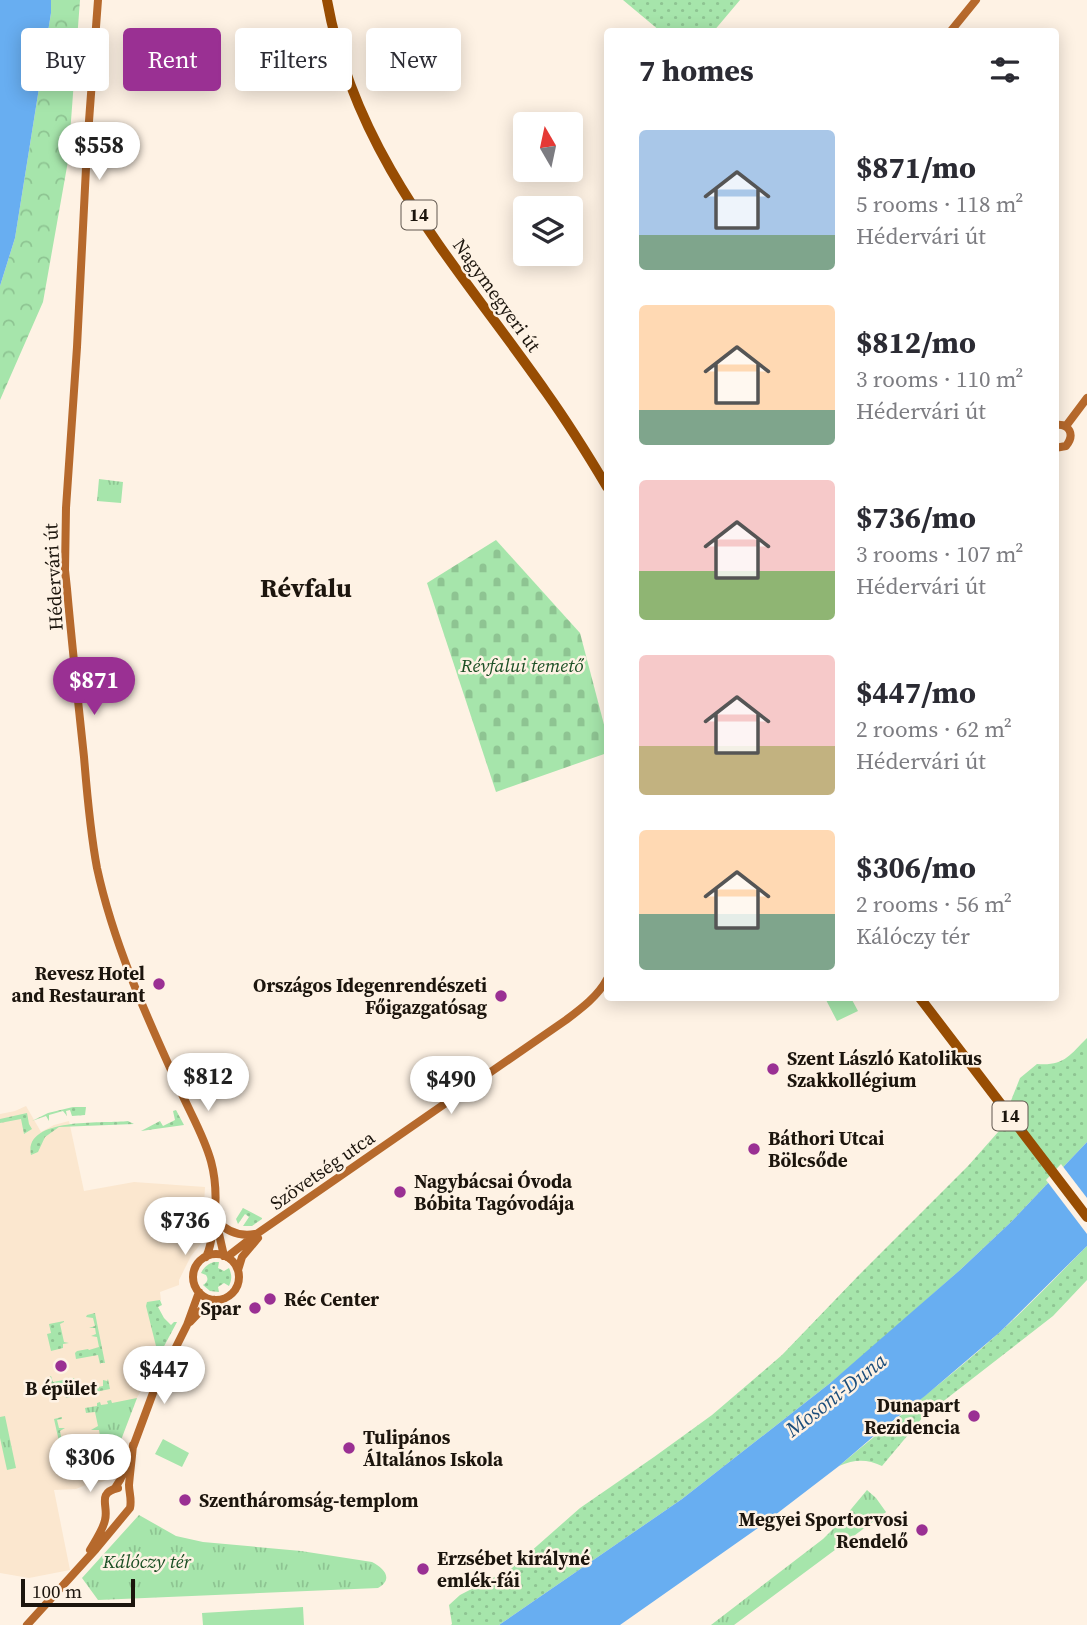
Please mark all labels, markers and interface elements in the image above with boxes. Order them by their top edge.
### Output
chip: Buy [21,28,109,91]
chip: Rent [123,28,221,91]
chip: Filters [235,28,352,91]
chip: New [366,28,461,91]
text: 7 homes [639,50,754,91]
icon: filters [986,51,1024,89]
north arrow [513,112,583,182]
map controls [513,112,583,266]
pin: $558 [58,122,140,182]
text: $558 [74,129,124,161]
text: $871/mo [856,147,976,188]
icon: home [695,158,779,242]
text: 5 rooms · 118 m² [856,188,1023,220]
button: layers [513,196,583,266]
road number: 14 [402,200,436,230]
text: Hédervári út [856,220,986,252]
street label: Nagymegyeri út [447,233,547,358]
text: $812/mo [856,322,976,363]
icon: home [695,333,779,417]
text: 3 rooms · 110 m² [856,363,1023,395]
text: Hédervári út [856,395,986,427]
text: $736/mo [856,497,976,538]
icon: home [695,508,779,592]
street label: Hédervári út [37,522,69,631]
text: 3 rooms · 107 m² [856,538,1023,570]
district label: Révfalu [260,570,352,606]
text: Hédervári út [856,570,986,602]
park label: Révfalui temető [459,652,584,678]
pin: $871 [53,658,135,717]
text: $871 [69,664,119,696]
text: $447/mo [856,672,976,713]
icon: home [695,683,779,767]
text: 2 rooms · 62 m² [856,713,1012,745]
text: Hédervári út [856,745,986,777]
text: $306/mo [856,847,976,888]
icon: home [695,858,779,942]
text: 2 rooms · 56 m² [856,888,1012,920]
text: Kálóczy tér [856,920,970,952]
place label: Revesz Hotel and Restaurant [12,960,145,1008]
place label: Országos Idegenrendészeti Főigazgatósag [253,972,488,1020]
marker: Revesz Hotel and Restaurant [151,976,167,992]
marker: Országos Idegenrendészeti Főigazgatósag [493,988,509,1004]
place label: Szent László Katolikus Szakkollégium [787,1045,982,1093]
pin: $812 [167,1054,249,1113]
pin: $490 [410,1056,492,1116]
text: $812 [183,1060,233,1092]
marker: Szent László Katolikus Szakkollégium [765,1061,781,1077]
text: $490 [426,1063,476,1095]
road number: 14 [992,1101,1028,1130]
street label: Szövetség utca [264,1124,380,1216]
place label: Báthori Utcai Bölcsőde [768,1125,884,1173]
marker: Báthori Utcai Bölcsőde [746,1141,762,1157]
place label: Nagybácsai Óvoda Bóbita Tagóvodája [414,1168,575,1216]
marker: Nagybácsai Óvoda Bóbita Tagóvodája [392,1184,408,1200]
pin: $736 [144,1198,226,1257]
text: $736 [160,1204,210,1236]
place label: Réc Center [284,1286,379,1312]
marker: Réc Center [262,1291,278,1307]
place label: Spar [201,1295,241,1321]
marker: Spar [247,1300,263,1316]
pin: $447 [123,1346,205,1406]
water label: Mosoni-Duna [778,1346,892,1444]
text: $447 [139,1353,189,1385]
marker: B épület [53,1358,69,1374]
place label: B épület [25,1375,97,1401]
place label: Dunapart Rezidencia [864,1392,961,1440]
marker: Dunapart Rezidencia [966,1408,982,1424]
place label: Tulipános Általános Iskola [363,1424,504,1472]
pin: $306 [49,1434,131,1494]
marker: Tulipános Általános Iskola [341,1440,357,1456]
text: $306 [65,1441,115,1473]
place label: Szentháromság-templom [199,1487,419,1513]
marker: Szentháromság-templom [177,1492,193,1508]
place label: Megyei Sportorvosi Rendelő [738,1506,908,1554]
marker: Megyei Sportorvosi Rendelő [914,1522,930,1538]
place label: Erzsébet királyné emlék-fái [437,1545,590,1593]
park label: Kálóczy tér [102,1548,193,1574]
marker: Erzsébet királyné emlék-fái [415,1561,431,1577]
scale bar [21,1576,135,1608]
text: 100 m [32,1578,82,1604]

